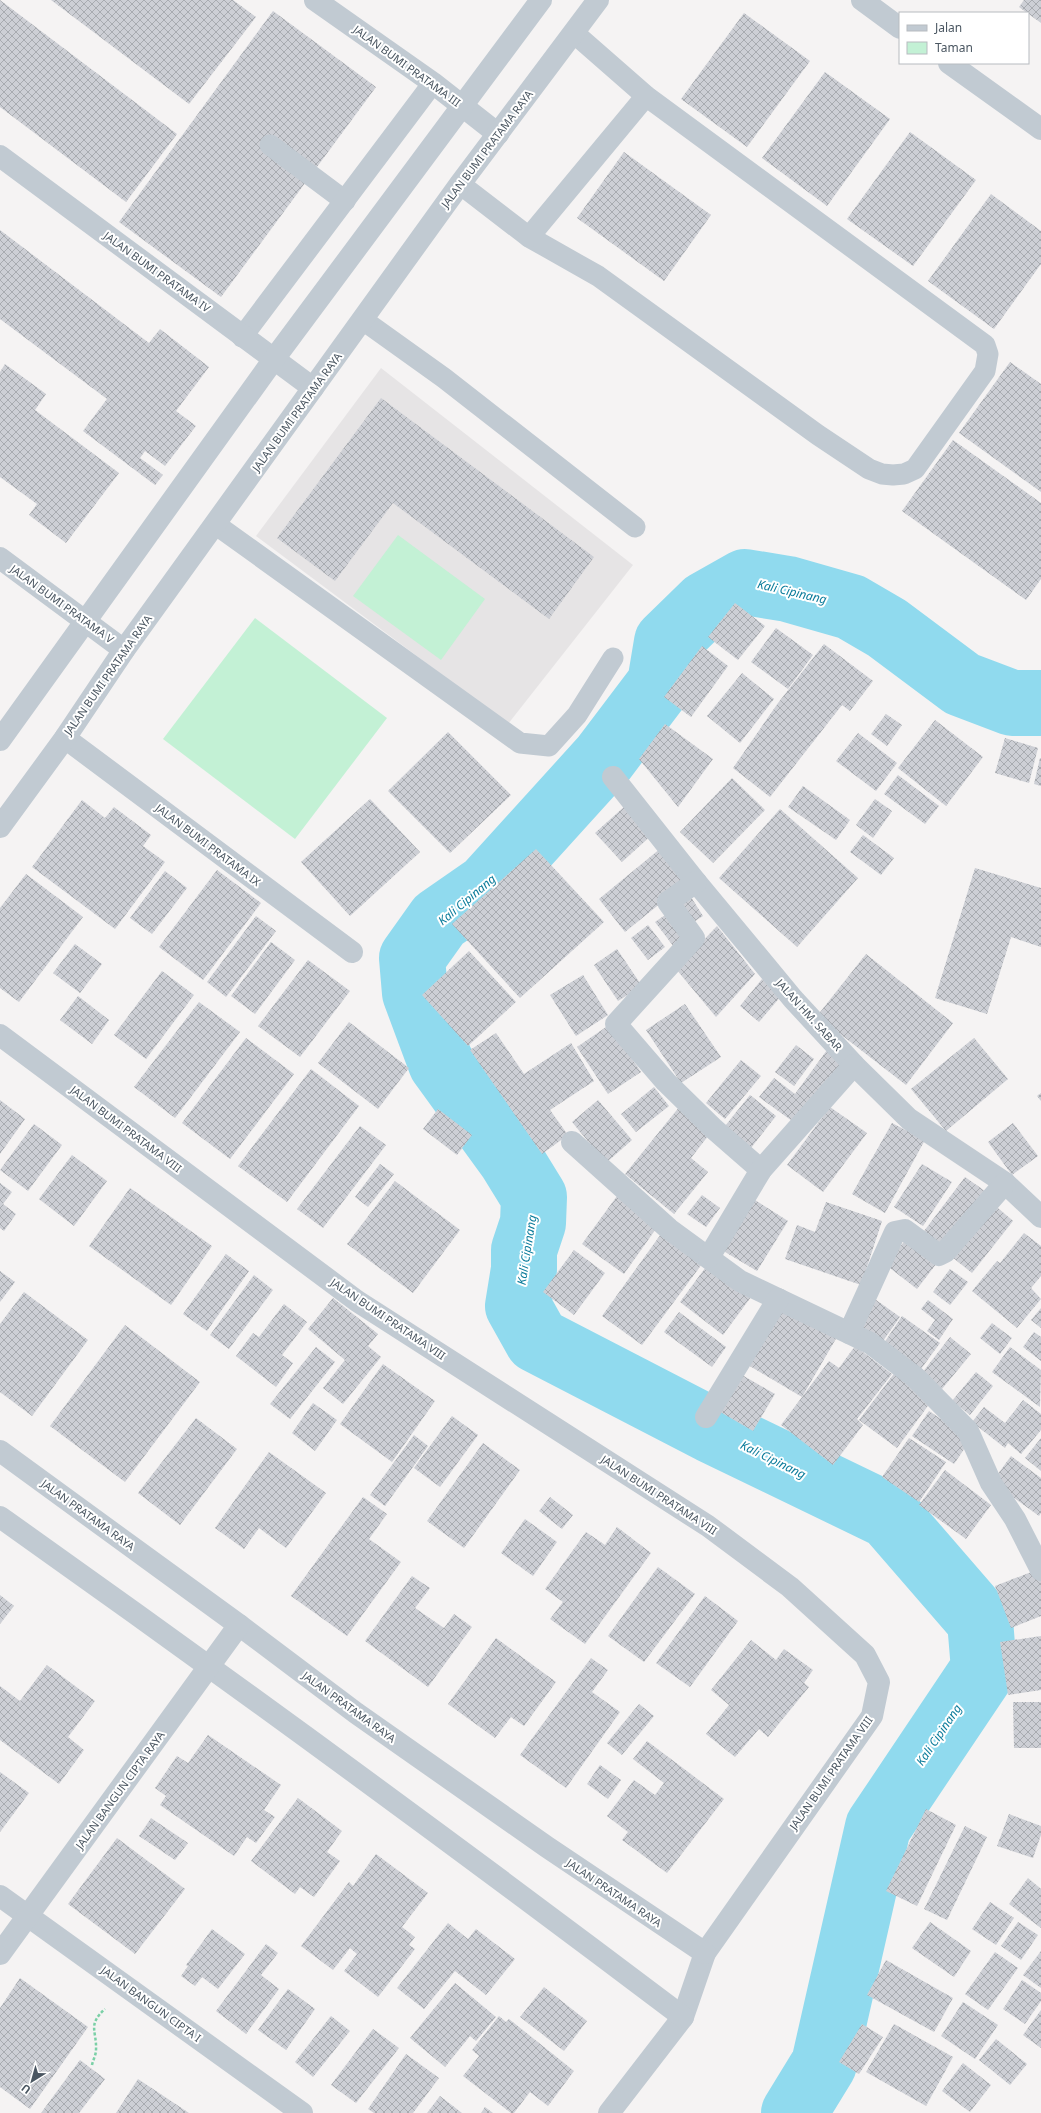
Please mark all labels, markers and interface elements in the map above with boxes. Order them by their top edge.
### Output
legend [899,12,1029,64]
text: Jalan [934,19,962,36]
street label: JALAN BUMI PRATAMA III [350,21,464,110]
text: Taman [935,39,973,56]
street label: JALAN BUMI PRATAMA RAYA [437,86,536,211]
street label: JALAN BUMI PRATAMA IV [100,227,214,316]
street label: JALAN BUMI PRATAMA RAYA [248,348,345,475]
street label: JALAN BUMI PRATAMA V [7,560,117,646]
water label: Kali Cipinang [756,575,829,608]
street label: JALAN BUMI PRATAMA RAYA [60,611,155,739]
street label: JALAN BUMI PRATAMA IX [152,799,264,889]
water label: Kali Cipinang [434,870,499,929]
street label: JALAN HM. SABAR [772,975,846,1054]
street label: JALAN BUMI PRATAMA VIII [67,1081,185,1176]
water label: Kali Cipinang [513,1214,540,1286]
street label: JALAN BUMI PRATAMA VIII [327,1274,449,1363]
water label: Kali Cipinang [738,1436,809,1483]
street label: JALAN BUMI PRATAMA VIII [597,1451,720,1538]
street label: JALAN PRATAMA RAYA [38,1475,139,1554]
street label: JALAN PRATAMA RAYA [299,1667,400,1746]
water label: Kali Cipinang [912,1701,965,1769]
street label: JALAN BUMI PRATAMA VIII [785,1713,876,1833]
street label: JALAN BANGUN CIPTA RAYA [71,1727,168,1852]
street label: JALAN PRATAMA RAYA [563,1855,666,1931]
street label: JALAN BANGUN CIPTA I [97,1962,205,2045]
north arrow [12,2061,52,2101]
text: U [18,2081,34,2098]

